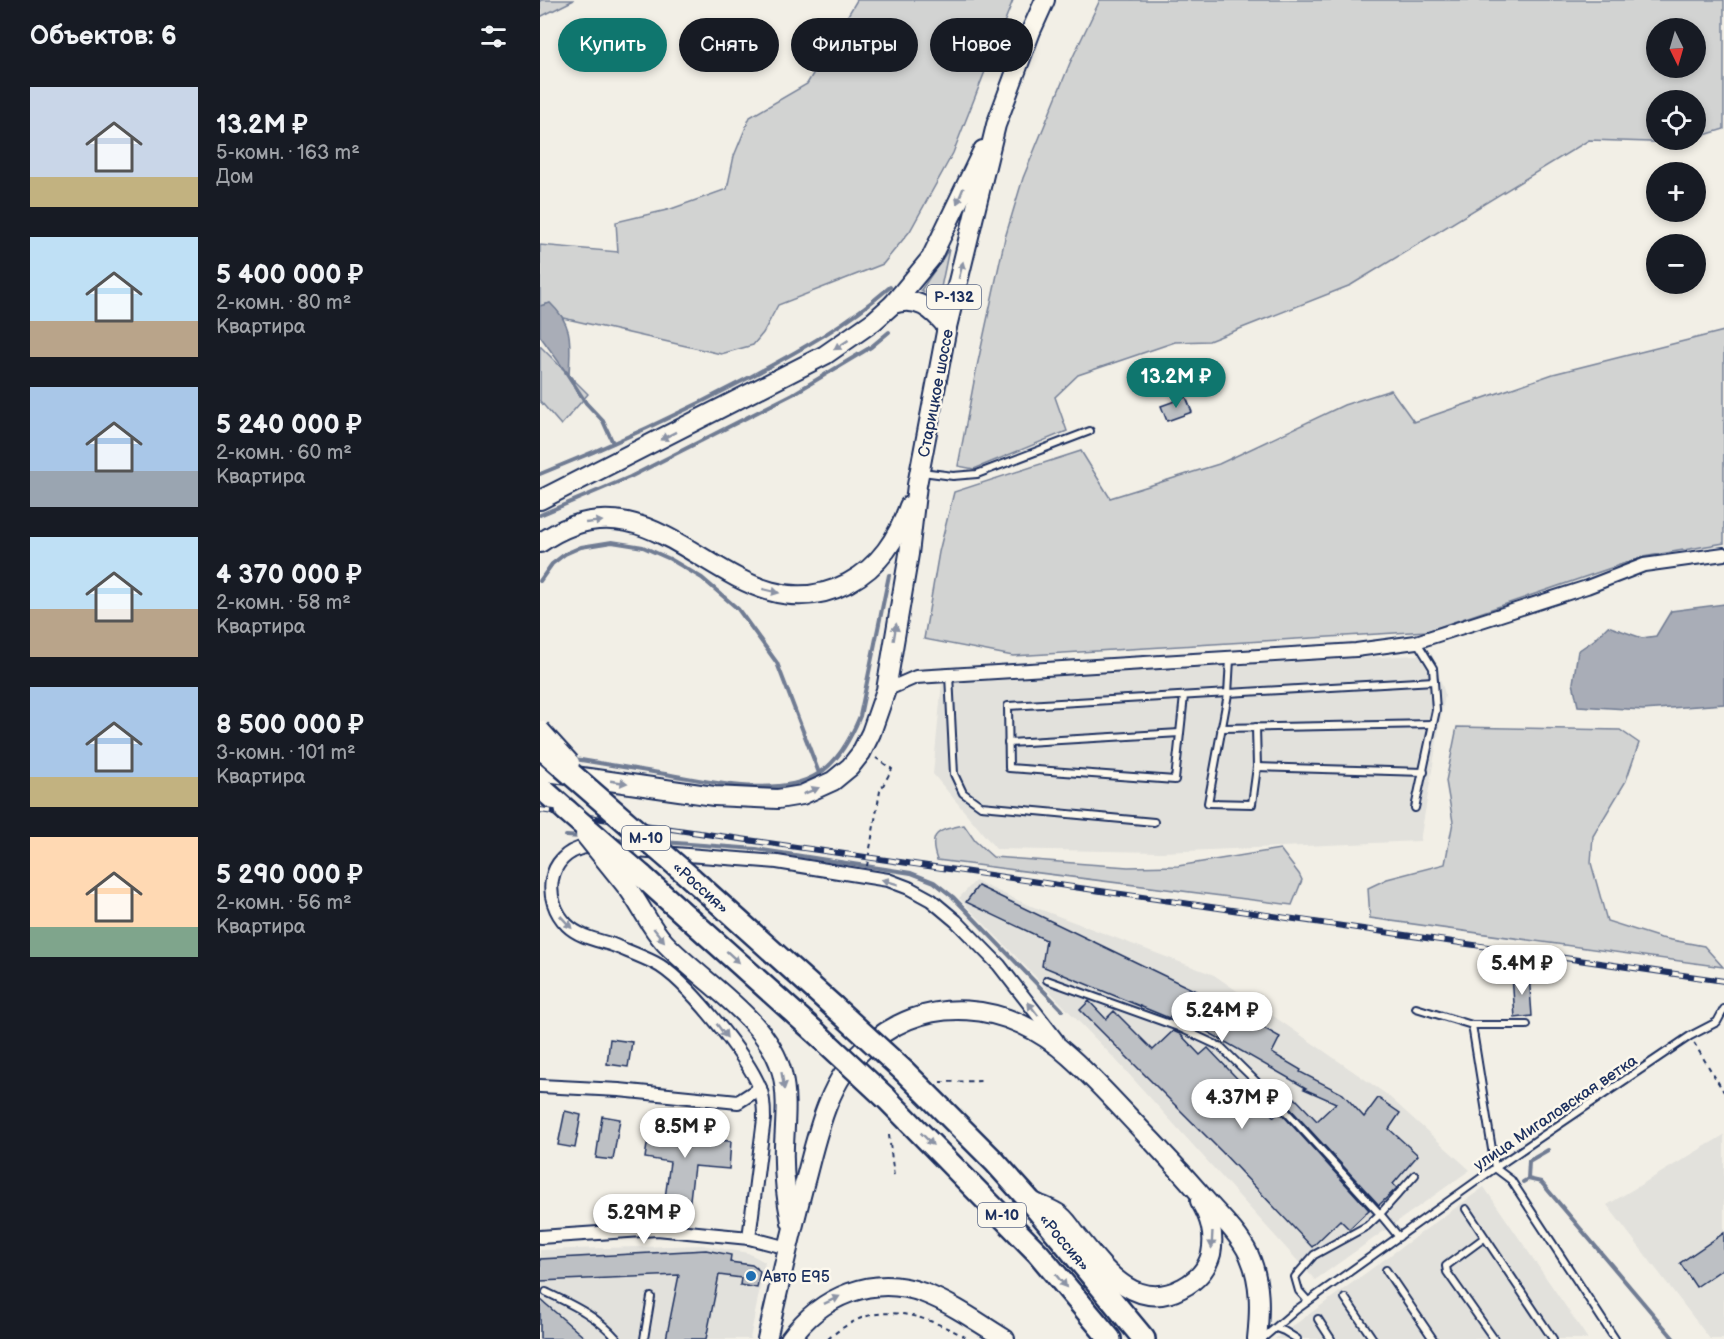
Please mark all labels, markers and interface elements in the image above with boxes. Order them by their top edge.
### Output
chip: Купить [558,18,667,72]
chip: Снять [679,18,779,72]
chip: Фильтры [791,18,918,72]
chip: Новое [930,18,1033,72]
north arrow [1646,18,1706,78]
map controls [1646,18,1706,294]
icon: filters [477,20,510,53]
text: Объектов: 6 [30,21,177,52]
button: locate [1646,90,1706,150]
text: 13.2M ₽ [216,110,308,141]
icon: home [78,111,150,183]
text: 5-комн. · 163 m² [216,141,360,165]
button: + [1646,162,1706,222]
text: Дом [216,165,254,189]
one-way arrow [956,187,965,204]
button: − [1646,234,1706,294]
text: 5 400 000 ₽ [216,260,364,291]
icon: home [78,261,150,333]
one-way arrow [956,261,966,279]
road number: Р-132 [927,285,981,309]
text: 2-комн. · 80 m² [216,291,351,315]
text: Квартира [216,315,306,339]
street label: Старицкое шоссе [915,328,958,459]
one-way arrow [833,339,849,350]
pin: 13.2M ₽ [1121,358,1231,409]
text: 13.2M ₽ [1141,365,1211,389]
text: 5 240 000 ₽ [216,410,362,441]
icon: home [78,411,150,483]
one-way arrow [660,431,677,440]
text: 2-комн. · 60 m² [216,441,352,465]
text: Квартира [216,465,306,489]
one-way arrow [584,517,603,527]
text: 4 370 000 ₽ [216,560,362,591]
icon: home [78,561,150,633]
one-way arrow [762,587,780,597]
text: 2-комн. · 58 m² [216,591,351,615]
text: Квартира [216,615,306,639]
one-way arrow [891,623,900,642]
text: 8 500 000 ₽ [216,710,364,741]
icon: home [78,711,150,783]
text: 3-комн. · 101 m² [216,741,356,765]
text: Квартира [216,765,306,789]
one-way arrow [609,778,628,787]
one-way arrow [803,786,821,796]
road number: М-10 [622,826,670,850]
street label: «Россия» [668,858,732,918]
text: 5 290 000 ₽ [216,860,363,891]
icon: home [78,861,150,933]
one-way arrow [881,876,899,886]
text: 2-комн. · 56 m² [216,891,352,915]
text: Квартира [216,915,306,939]
one-way arrow [559,915,573,930]
one-way arrow [652,928,665,943]
pin: 5.4M ₽ [1473,945,1571,996]
one-way arrow [725,950,740,964]
text: 5.4M ₽ [1491,952,1553,976]
pin: 5.24M ₽ [1167,992,1277,1043]
text: 5.24M ₽ [1185,999,1259,1023]
one-way arrow [1028,1002,1040,1017]
one-way arrow [716,1022,728,1038]
street label: улица Мигаловская ветка [1470,1051,1642,1175]
one-way arrow [779,1071,788,1090]
pin: 4.37M ₽ [1187,1079,1297,1130]
text: 4.37M ₽ [1205,1086,1279,1110]
pin: 8.5M ₽ [636,1108,734,1159]
text: 8.5M ₽ [654,1115,716,1139]
one-way arrow [920,1131,934,1145]
pin: 5.29M ₽ [589,1194,699,1245]
text: 5.29M ₽ [607,1201,681,1225]
road number: М-10 [978,1203,1026,1227]
street label: «Россия» [1034,1210,1093,1276]
one-way arrow [1207,1231,1216,1250]
place label: Авто E95 [762,1268,830,1287]
marker: Авто E95 [744,1269,758,1283]
one-way arrow [1054,1273,1067,1288]
one-way arrow [824,1295,841,1305]

